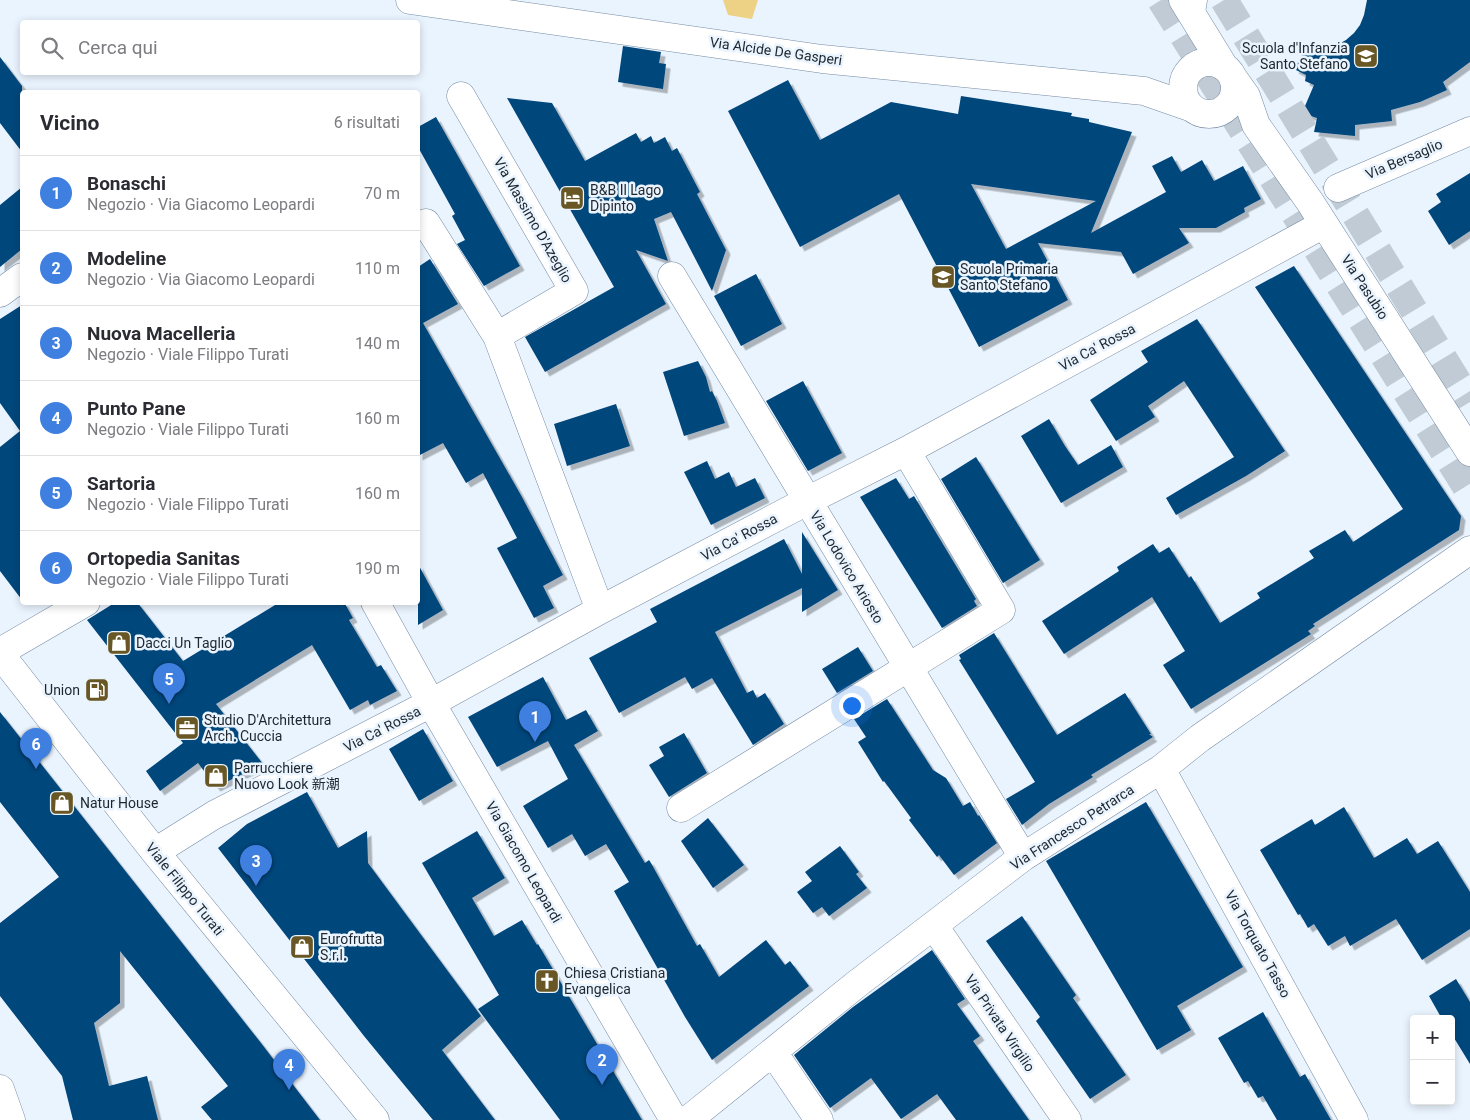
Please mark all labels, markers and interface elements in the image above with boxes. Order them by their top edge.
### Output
search box [20,20,420,75]
icon: search [38,34,66,62]
street label: Via Alcide De Gasperi [709,34,843,68]
text: Cerca qui [78,36,158,59]
place label: Scuola d'Infanzia Santo Stefano [1242,40,1348,72]
school or university icon: Scuola d'Infanzia Santo Stefano [1353,43,1379,69]
text: Vicino [40,111,99,135]
text: 6 risultati [334,113,400,132]
street label: Via Bersaglio [1363,136,1445,182]
street label: Via Massimo D'Azeglio [491,155,575,285]
text: Bonaschi [87,172,166,195]
place label: B&B Il Lago Dipinto [590,182,661,214]
text: 1 [51,184,61,203]
text: 70 m [364,184,400,203]
hotel icon: B&B Il Lago Dipinto [559,185,585,211]
text: Negozio · Via Giacomo Leopardi [87,195,315,214]
text: Modeline [87,247,166,270]
street label: Via Pasubio [1338,252,1392,322]
text: 2 [51,259,61,278]
text: 110 m [355,259,400,278]
place label: Scuola Primaria Santo Stefano [960,261,1058,293]
school or university icon: Scuola Primaria Santo Stefano [930,264,956,290]
text: Negozio · Via Giacomo Leopardi [87,270,315,289]
street label: Via Ca' Rossa [1056,320,1138,374]
text: Nuova Macelleria [87,322,235,345]
text: 3 [51,334,61,353]
text: 140 m [355,334,400,353]
text: Negozio · Viale Filippo Turati [87,345,289,364]
text: Punto Pane [87,397,185,420]
text: 4 [51,409,61,428]
text: 160 m [355,409,400,428]
text: Negozio · Viale Filippo Turati [87,420,289,439]
text: Sartoria [87,472,155,495]
text: 5 [51,484,61,503]
text: 160 m [355,484,400,503]
text: Negozio · Viale Filippo Turati [87,495,289,514]
street label: Via Lodovico Ariosto [807,508,887,626]
street label: Via Ca' Rossa [698,510,780,564]
text: Ortopedia Sanitas [87,547,240,570]
text: 6 [51,559,61,578]
text: 190 m [355,559,400,578]
text: Negozio · Viale Filippo Turati [87,570,289,589]
shop icon: Dacci Un Taglio [106,630,132,656]
place label: Dacci Un Taglio [136,635,232,651]
pin: 5 [153,663,185,704]
fuel station icon: Union [84,677,110,703]
place label: Union [44,682,80,698]
your location [839,693,865,719]
pin: 1 [519,701,551,742]
street label: Via Ca' Rossa [341,703,423,755]
place label: Studio D'Architettura Arch. Cuccia [204,712,331,744]
office icon: Studio D'Architettura Arch. Cuccia [174,715,200,741]
pin: 6 [20,728,52,769]
place label: Parrucchiere Nuovo Look 新潮 [234,760,340,792]
shop icon: Parrucchiere Nuovo Look 新潮 [203,763,229,789]
street label: Via Francesco Petrarca [1007,781,1137,873]
shop icon: Natur House [49,790,75,816]
place label: Natur House [80,795,158,811]
street label: Via Giacomo Leopardi [483,799,565,925]
street label: Viale Filippo Turati [143,839,227,939]
pin: 3 [240,845,272,886]
street label: Via Torquato Tasso [1222,888,1294,1000]
place label: Eurofrutta S.r.l. [320,931,382,963]
shop icon: Eurofrutta S.r.l. [289,934,315,960]
place label: Chiesa Cristiana Evangelica [564,965,665,997]
church icon: Chiesa Cristiana Evangelica [534,968,560,994]
street label: Via Privata Virgilio [962,972,1038,1074]
map controls [1410,1015,1455,1105]
button: + [1410,1015,1455,1060]
pin: 2 [586,1044,618,1085]
pin: 4 [273,1049,305,1090]
button: − [1410,1060,1455,1105]

